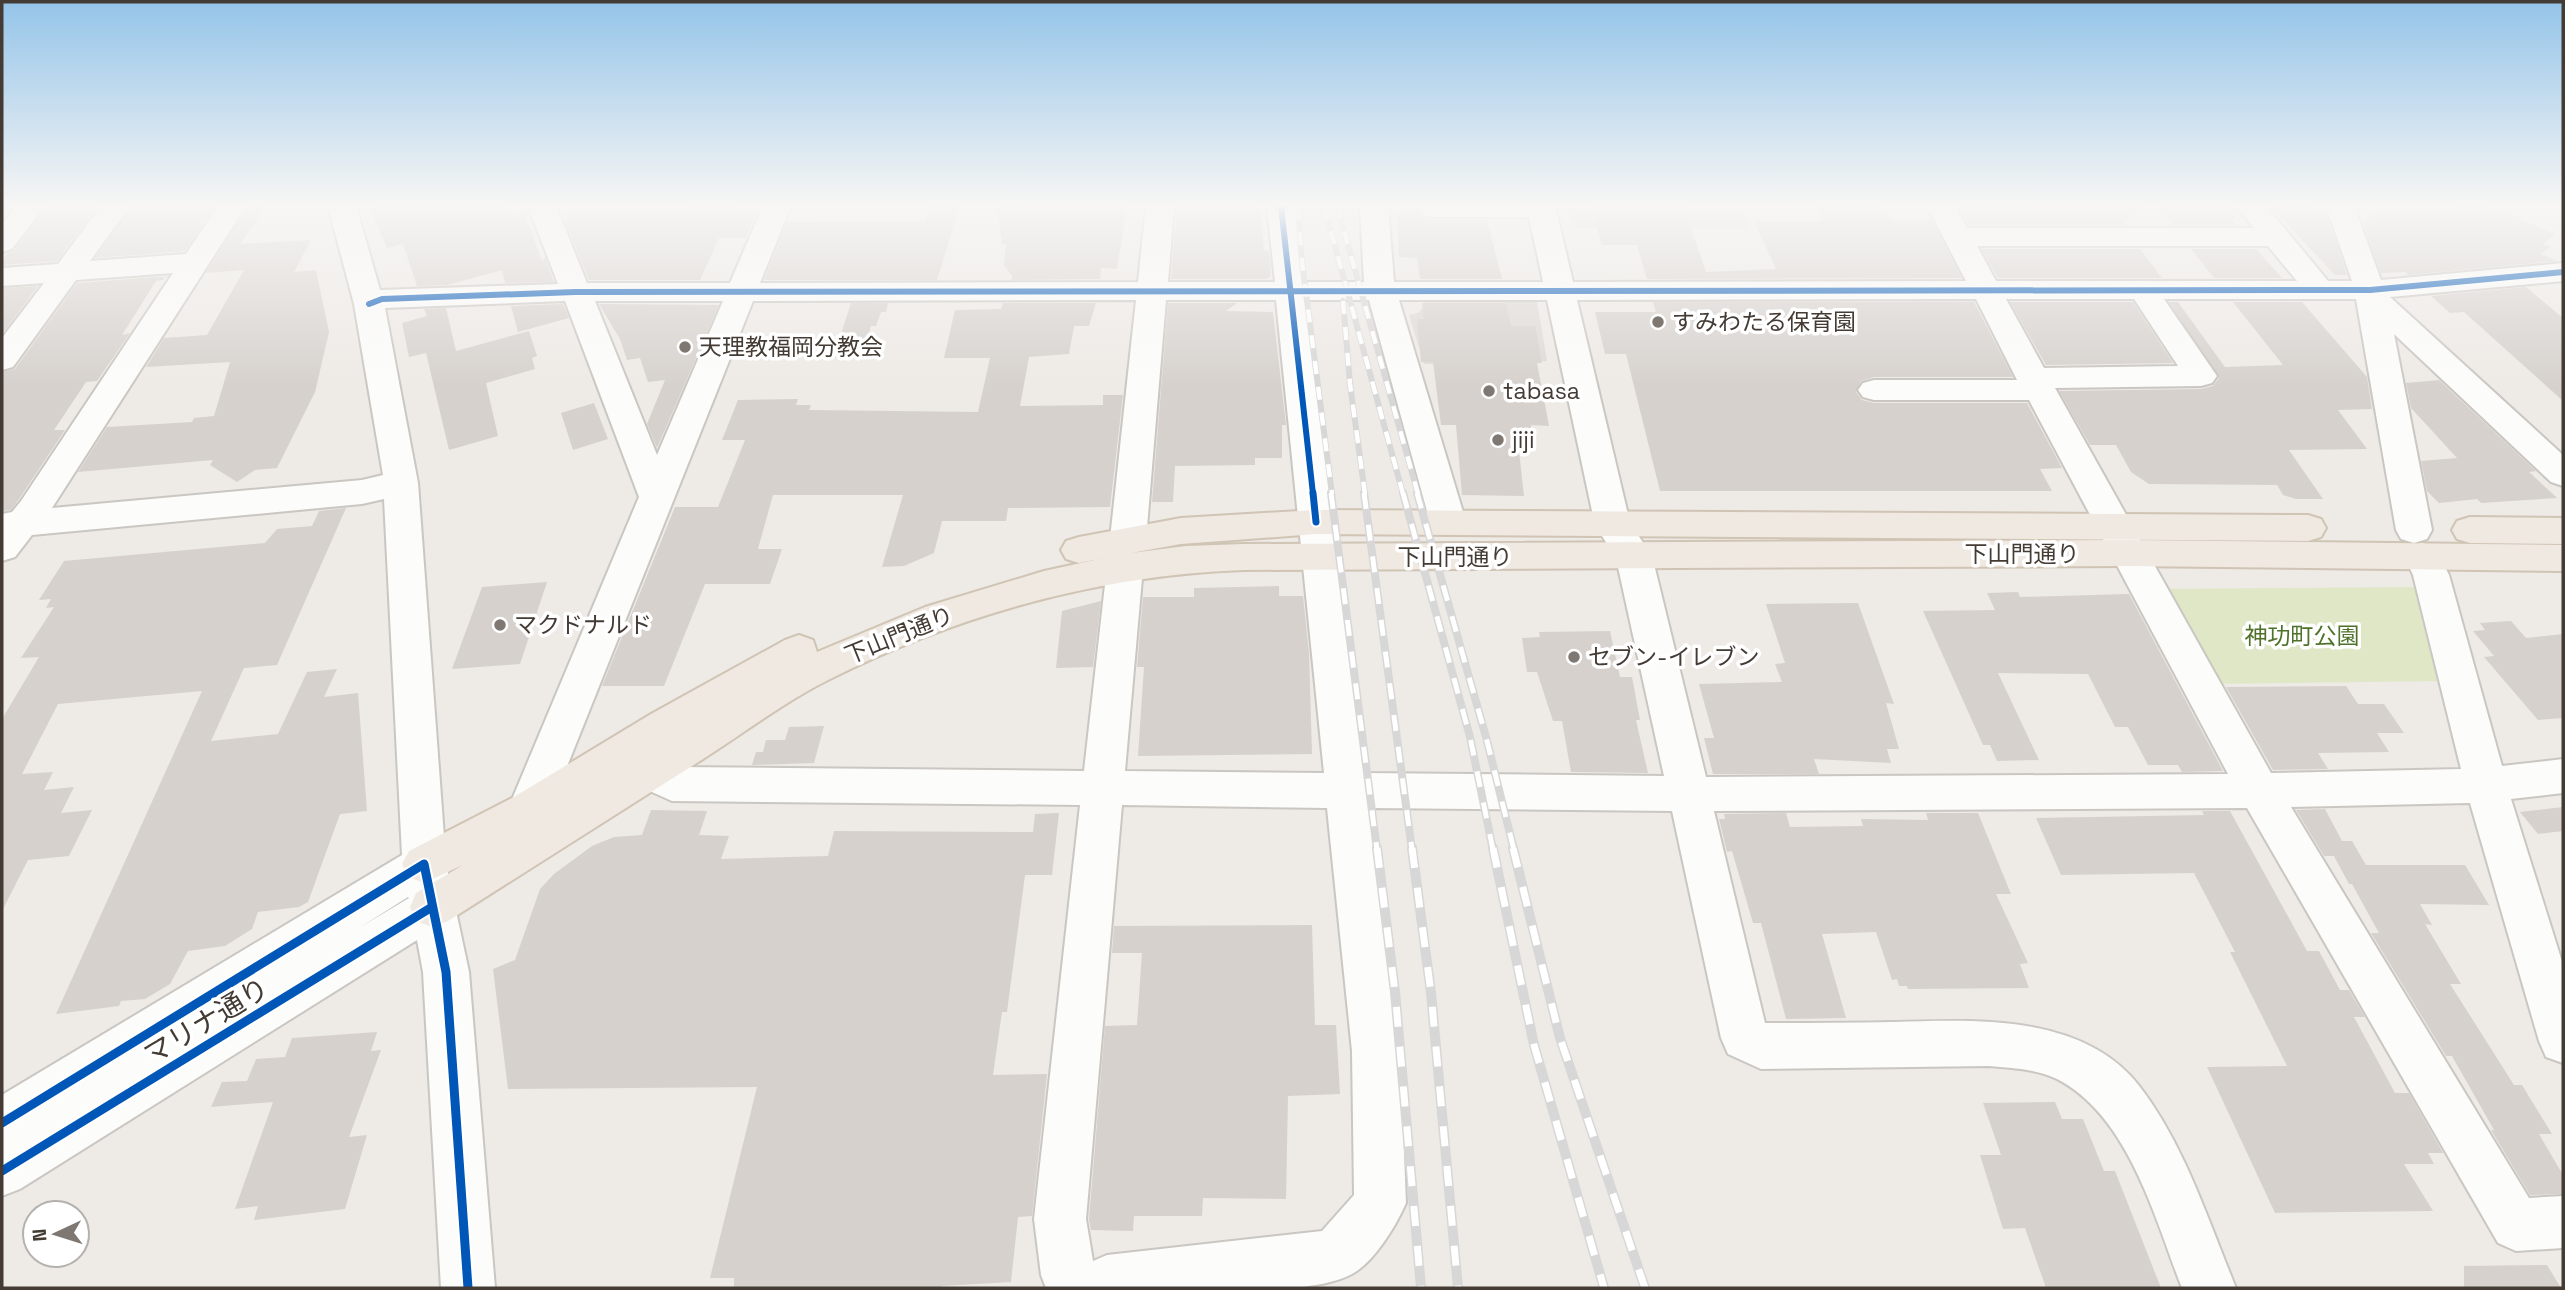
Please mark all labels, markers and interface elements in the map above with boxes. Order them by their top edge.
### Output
place label: すみわたる保育園 [1672,307,1856,337]
marker: すみわたる保育園 [1650,314,1666,330]
place label: 天理教福岡分教会 [699,332,883,362]
marker: 天理教福岡分教会 [677,339,693,355]
place label: tabasa [1503,376,1580,406]
marker: tabasa [1481,383,1497,399]
place label: jiji [1511,425,1535,455]
marker: jiji [1490,432,1506,448]
street label: 下山門通り [1965,539,2080,569]
street label: 下山門通り [1398,542,1513,572]
street label: 下山門通り [840,600,958,670]
place label: マクドナルド [514,610,652,640]
marker: マクドナルド [492,617,508,633]
park label: 神功町公園 [2245,621,2360,651]
place label: セブン-イレブン [1588,642,1759,672]
marker: セブン-イレブン [1566,649,1582,665]
street label: マリナ通り [137,970,275,1072]
north arrow [21,1199,91,1269]
text: N [27,1228,52,1242]

